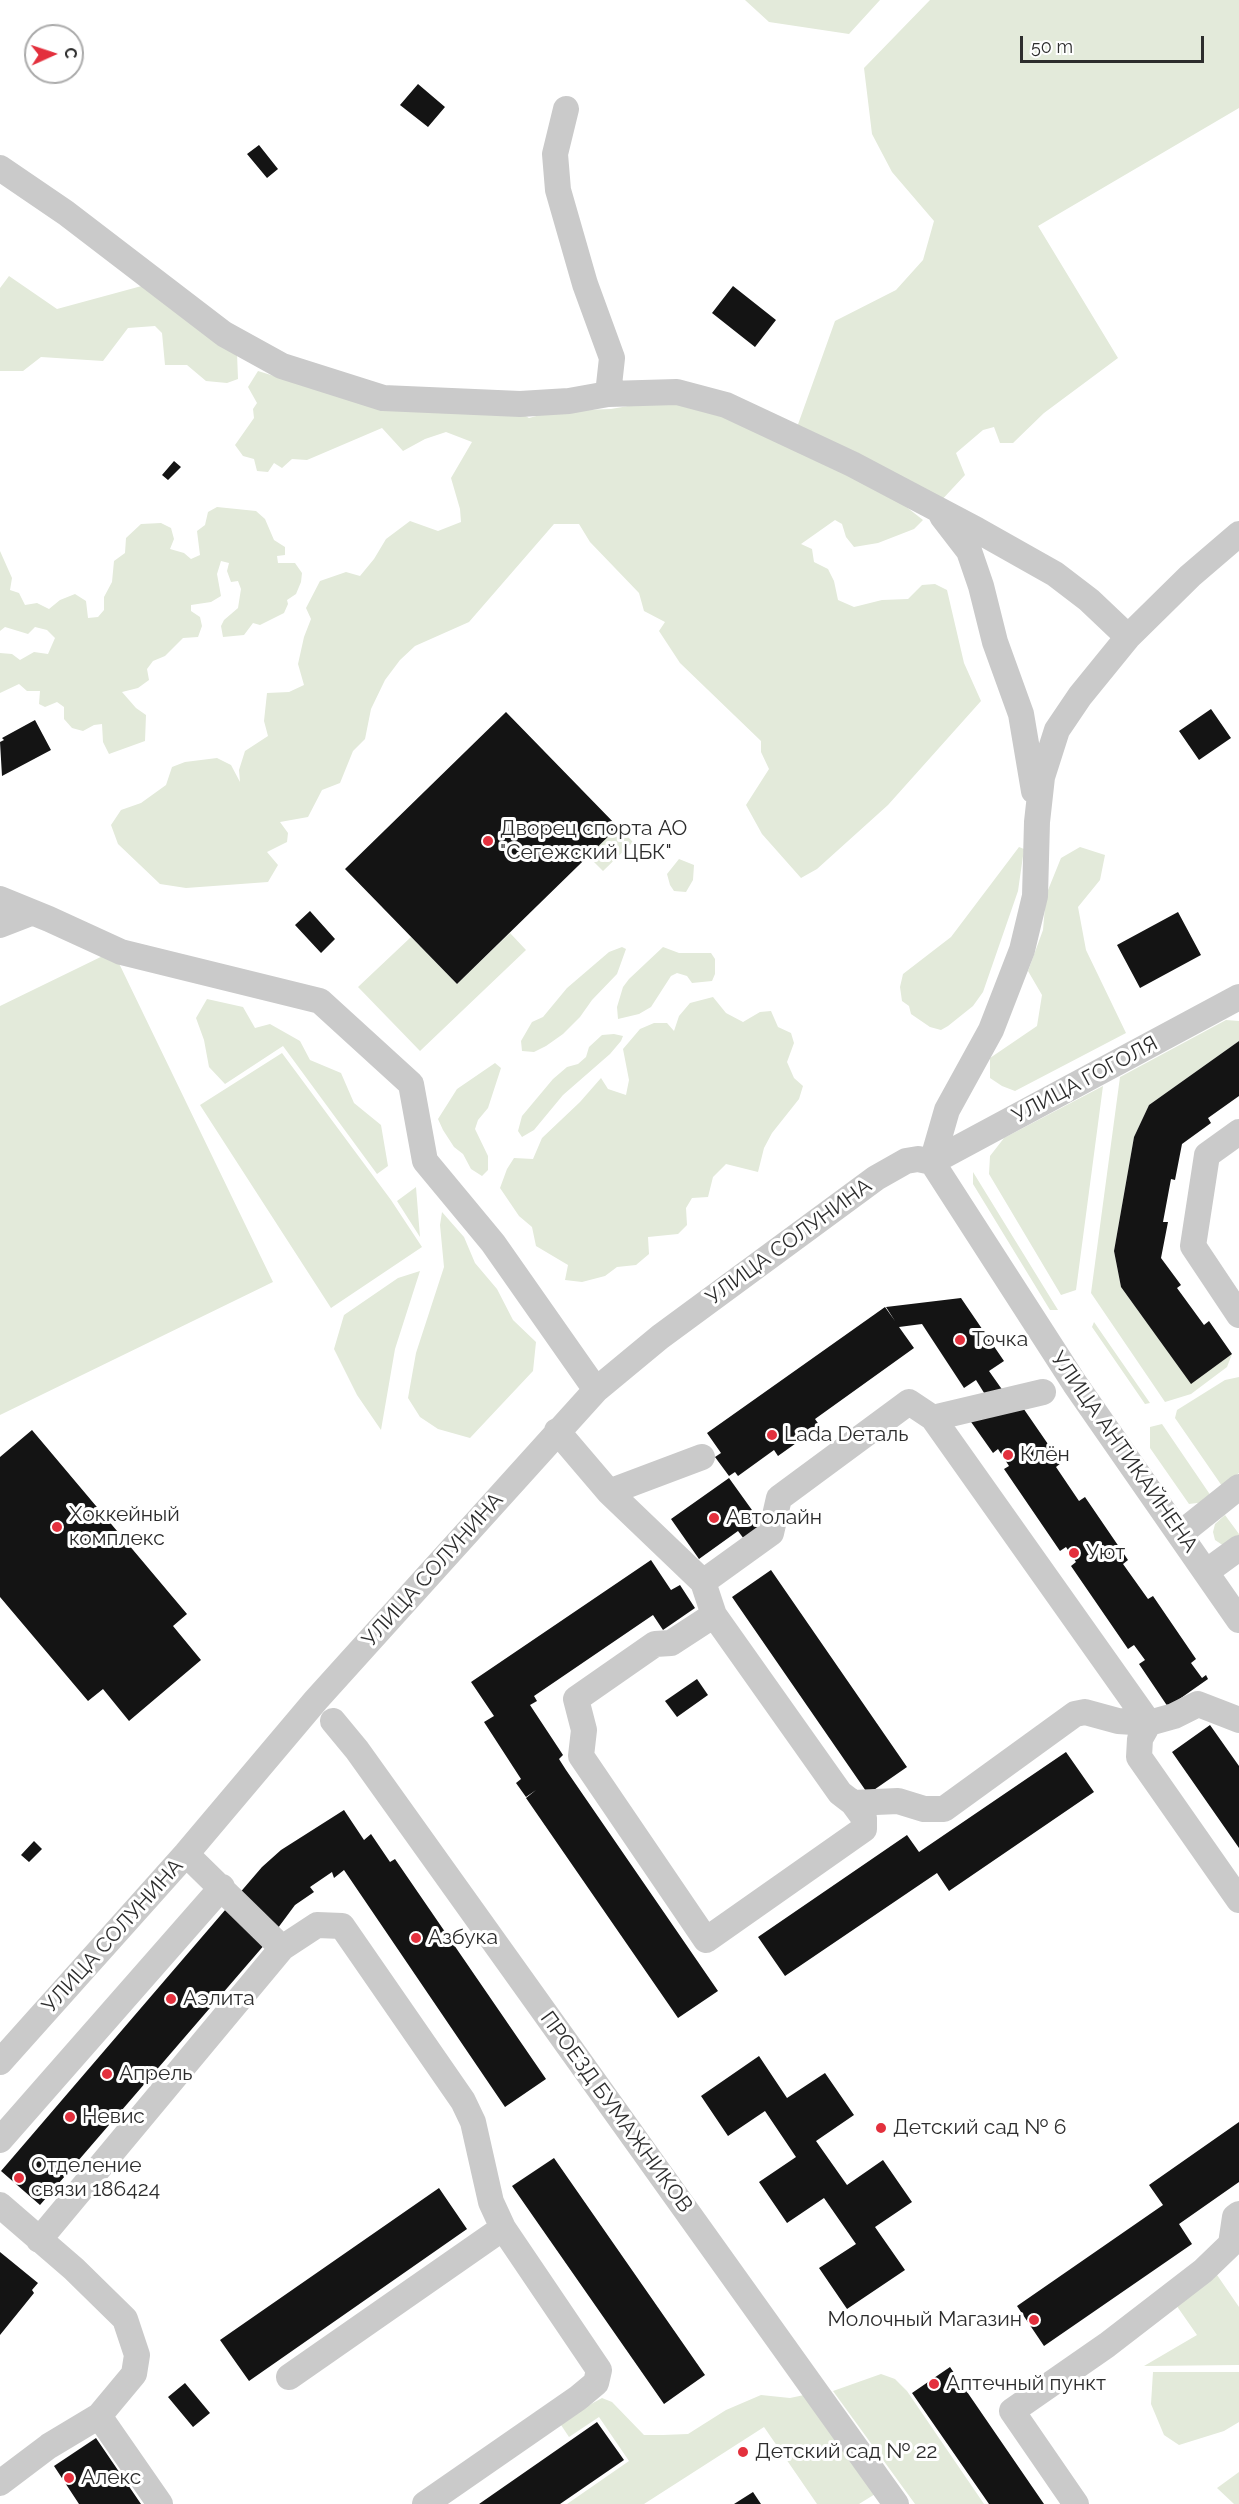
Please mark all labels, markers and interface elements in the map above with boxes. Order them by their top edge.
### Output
north arrow [24,24,84,84]
scale bar [1023,24,1208,62]
text: 50 m [1031,36,1073,57]
text: С [61,47,80,59]
place label: Дворец спорта АО "Сегежский ЦБК" [500,816,687,866]
marker: Дворец спорта АО "Сегежский ЦБК" [481,834,495,848]
street label: УЛИЦА ГОГОЛЯ [1008,1031,1162,1129]
street label: УЛИЦА СОЛУНИНА [701,1173,877,1311]
place label: Точка [972,1327,1028,1353]
marker: Точка [953,1333,967,1347]
street label: УЛИЦА АНТИКАЙНЕНА [1045,1347,1203,1557]
place label: Lada Dеталь [784,1422,908,1448]
marker: Lada Dеталь [765,1428,779,1442]
place label: Клён [1020,1442,1070,1468]
marker: Клён [1001,1448,1015,1462]
street label: УЛИЦА СОЛУНИНА [357,1488,509,1652]
place label: Хоккейный комплекс [69,1502,180,1552]
place label: Автолайн [726,1505,822,1531]
marker: Автолайн [707,1511,721,1525]
marker: Хоккейный комплекс [50,1520,64,1534]
place label: Уют [1086,1540,1125,1566]
marker: Уют [1067,1546,1081,1560]
street label: УЛИЦА СОЛУНИНА [37,1854,189,2018]
place label: Азбука [428,1925,498,1951]
marker: Азбука [409,1931,423,1945]
place label: Аэлита [183,1986,255,2012]
marker: Аэлита [164,1992,178,2006]
street label: ПРОЕЗД БУМАЖНИКОВ [535,2007,697,2217]
place label: Апрель [119,2061,193,2087]
marker: Апрель [100,2067,114,2081]
place label: Невис [82,2104,145,2130]
marker: Невис [63,2110,77,2124]
place label: Детский сад № 6 [893,2115,1066,2141]
marker: Детский сад № 6 [874,2121,888,2135]
place label: Отделение связи 186424 [31,2153,160,2203]
marker: Отделение связи 186424 [12,2171,26,2185]
place label: Молочный Магазин [828,2307,1022,2333]
marker: Молочный Магазин [1027,2313,1041,2327]
place label: Аптечный пункт [946,2371,1106,2397]
marker: Аптечный пункт [927,2377,941,2391]
place label: Детский сад № 22 [755,2439,938,2465]
marker: Детский сад № 22 [736,2445,750,2459]
place label: Алекс [81,2465,141,2491]
marker: Алекс [62,2471,76,2485]

